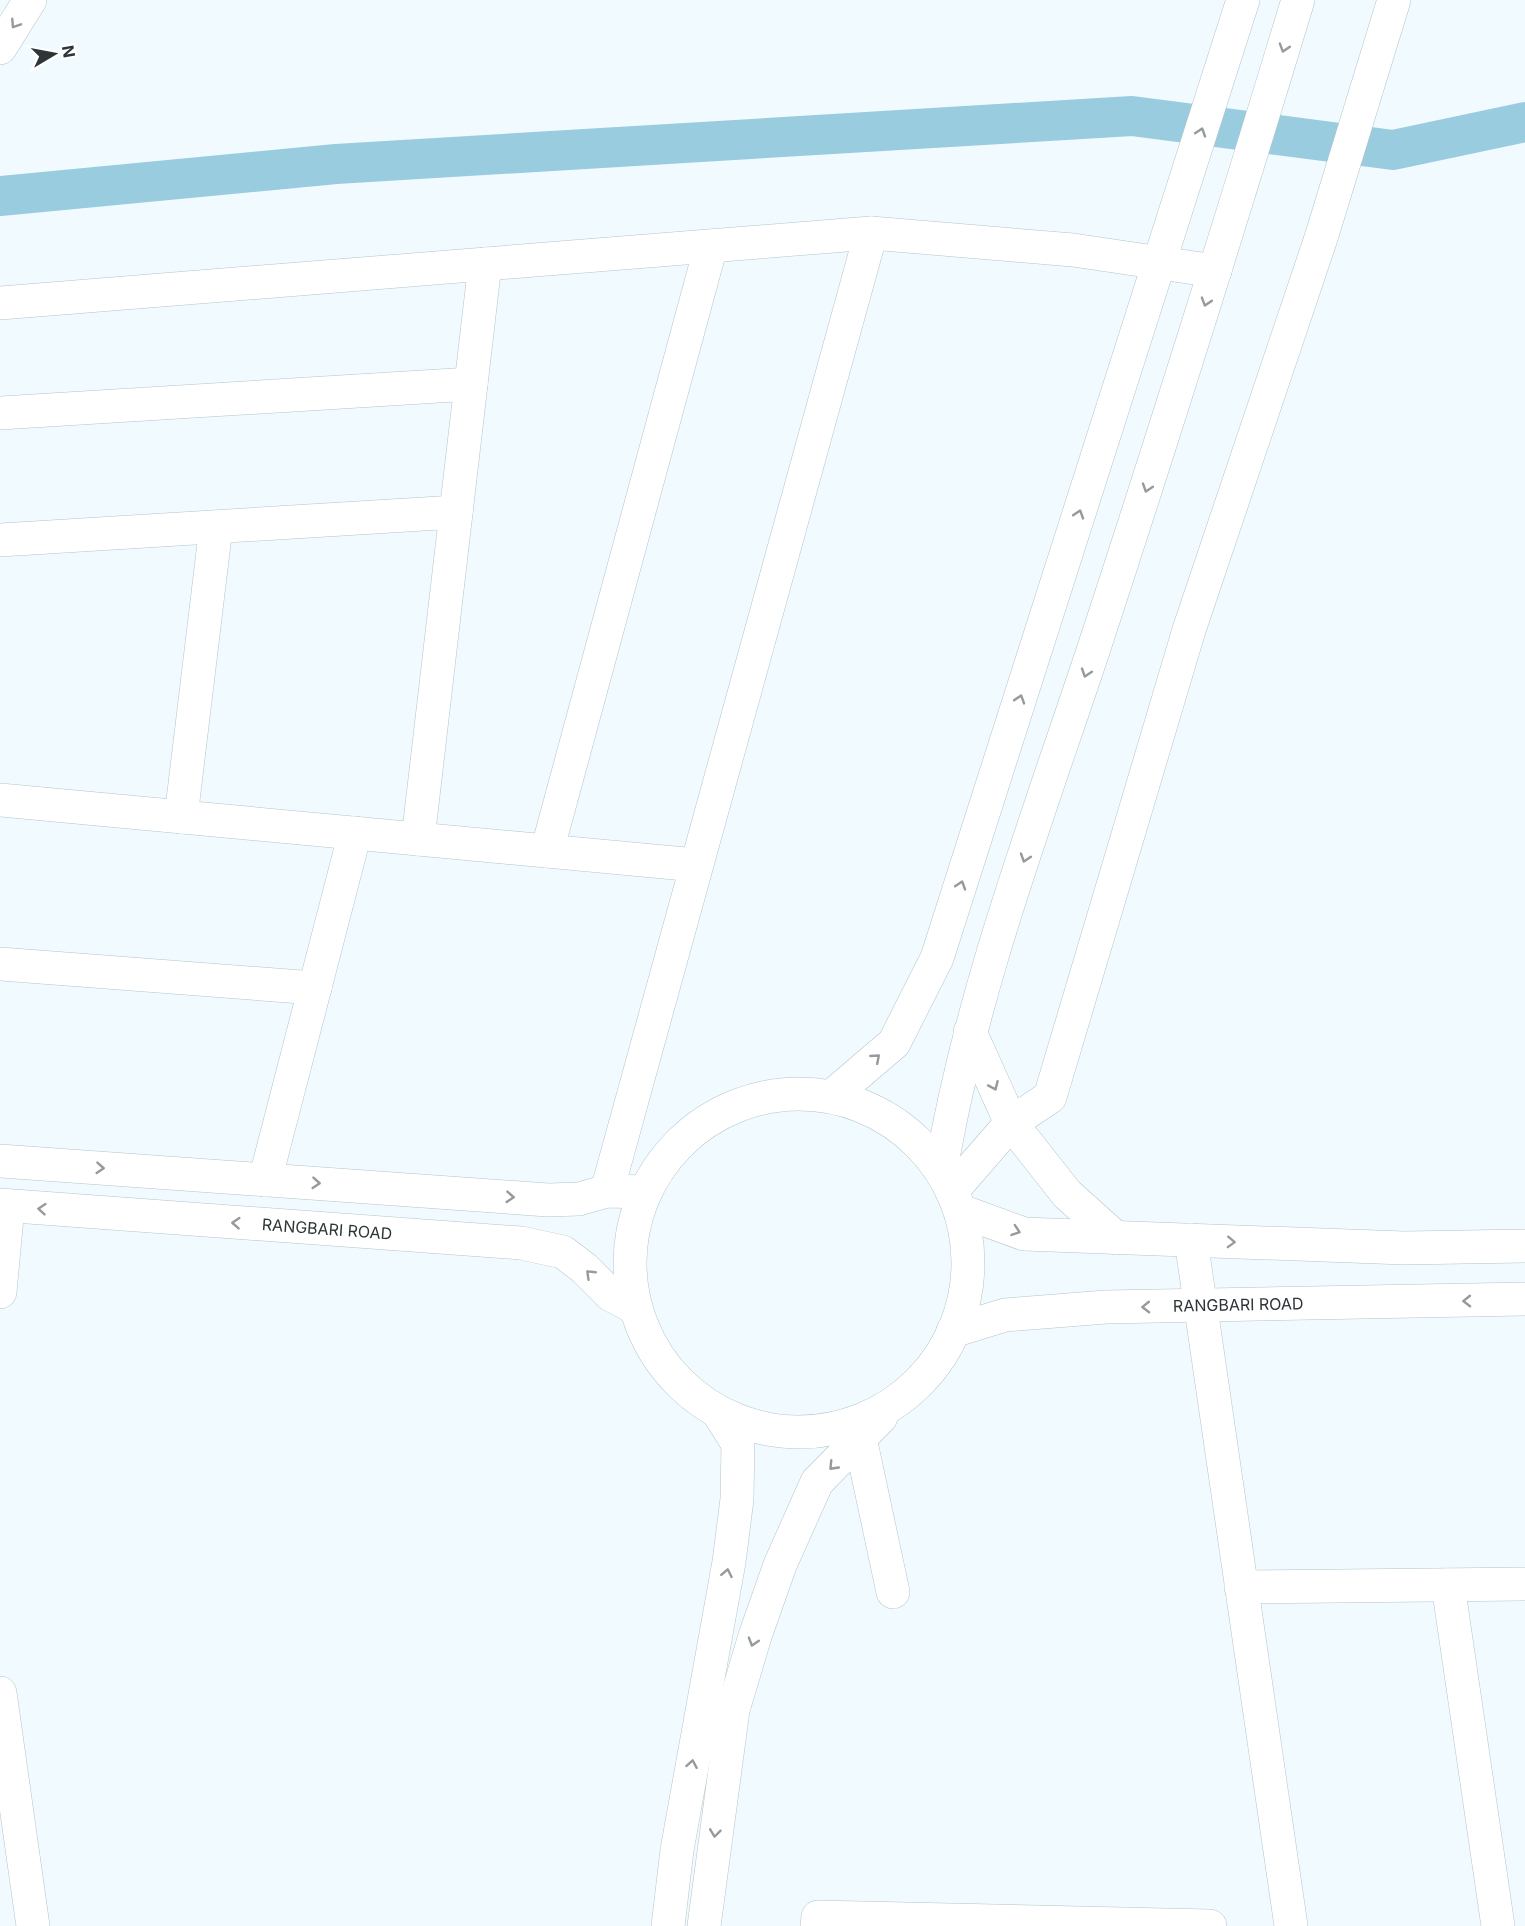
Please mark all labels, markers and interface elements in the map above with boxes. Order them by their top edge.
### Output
one-way arrow [11,18,23,28]
north arrow [24,24,84,84]
one-way arrow [1279,42,1291,53]
text: N [58,44,80,59]
one-way arrow [1194,127,1206,138]
one-way arrow [1201,296,1213,307]
one-way arrow [1142,482,1154,493]
one-way arrow [1072,509,1084,520]
one-way arrow [1080,667,1093,678]
one-way arrow [1013,694,1025,705]
one-way arrow [1019,852,1032,863]
one-way arrow [953,880,966,891]
one-way arrow [869,1054,880,1065]
one-way arrow [986,1079,998,1090]
one-way arrow [96,1162,105,1175]
one-way arrow [311,1176,320,1189]
one-way arrow [506,1190,515,1203]
one-way arrow [37,1202,46,1215]
street label: RANGBARI ROAD [261,1214,393,1244]
one-way arrow [232,1217,241,1230]
one-way arrow [1010,1224,1021,1236]
one-way arrow [1227,1235,1236,1248]
one-way arrow [586,1270,597,1281]
street label: RANGBARI ROAD [1173,1293,1304,1316]
one-way arrow [1462,1294,1471,1307]
one-way arrow [1141,1301,1150,1313]
one-way arrow [830,1458,841,1469]
one-way arrow [720,1568,733,1578]
one-way arrow [748,1636,760,1647]
one-way arrow [685,1760,698,1770]
one-way arrow [709,1828,722,1837]

